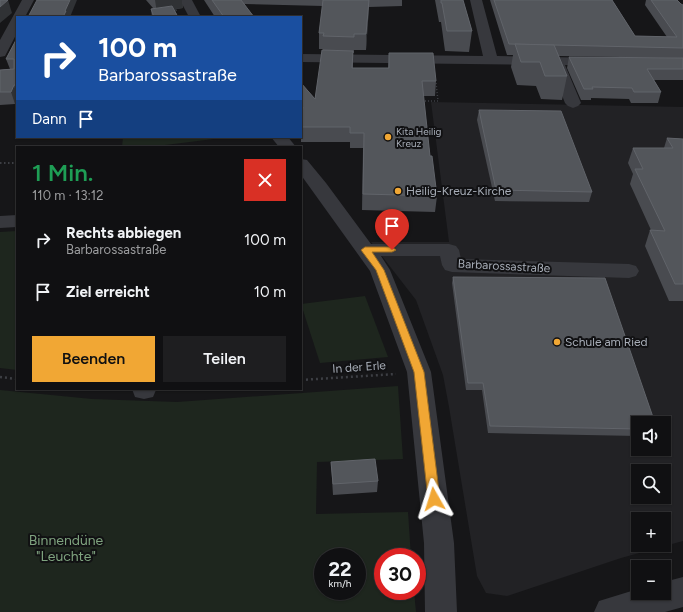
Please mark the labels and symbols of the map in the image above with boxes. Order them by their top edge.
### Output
place label: Kita Heilig Kreuz [396,125,442,150]
marker: Kita Heilig Kreuz [383,132,393,142]
place label: Heilig-Kreuz-Kirche [406,184,512,198]
marker: Heilig-Kreuz-Kirche [393,186,403,196]
pin [375,209,409,250]
street label: Barbarossastraße [457,257,551,275]
place label: Schule am Ried [565,335,648,349]
marker: Schule am Ried [552,337,562,347]
street label: In der Erle [332,358,387,376]
position arrow [413,478,455,520]
park label: Binnendüne "Leuchte" [29,532,104,565]
speed limit sign: 30 [374,548,426,600]

